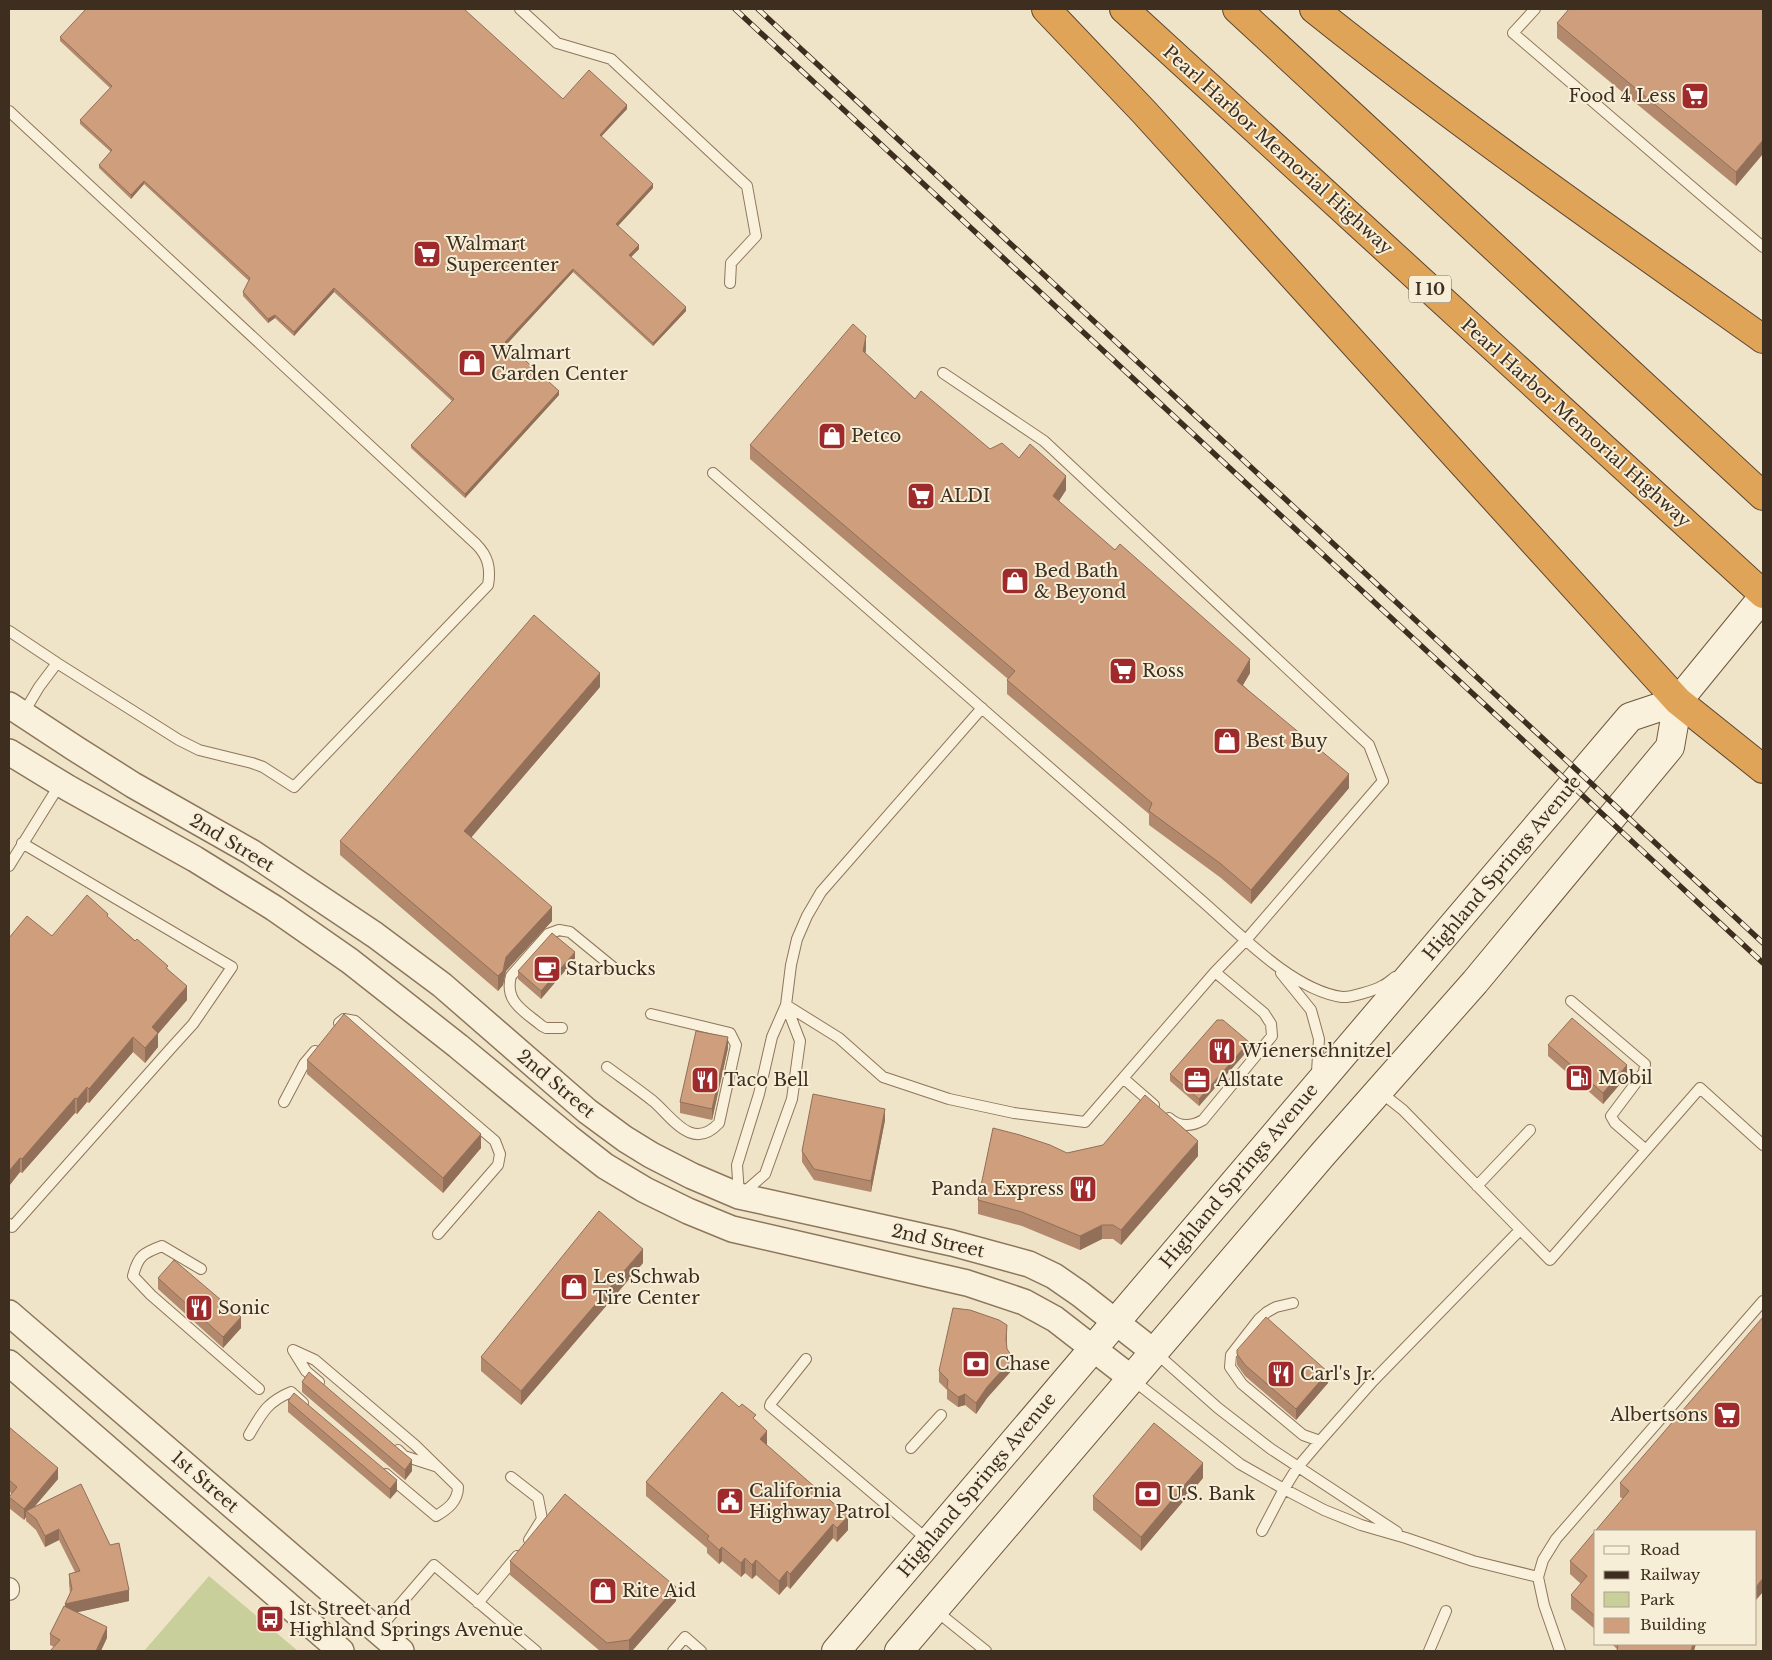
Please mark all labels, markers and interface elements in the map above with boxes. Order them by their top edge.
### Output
street label: Pearl Harbor Memorial Highway [1158,41,1398,260]
supermarket icon: Food 4 Less [1680,81,1710,111]
place label: Food 4 Less [1568,85,1676,107]
place label: Walmart Supercenter [445,233,559,276]
supermarket icon: Walmart Supercenter [412,239,442,269]
road number: I 10 [1409,276,1451,302]
street label: Pearl Harbor Memorial Highway [1456,314,1696,533]
place label: Walmart Garden Center [490,342,628,385]
shop icon: Walmart Garden Center [457,348,487,378]
shop icon: Petco [817,421,847,451]
place label: Petco [851,425,901,447]
supermarket icon: ALDI [906,481,936,511]
place label: ALDI [939,485,990,507]
place label: Bed Bath & Beyond [1034,560,1126,603]
shop icon: Bed Bath & Beyond [1000,566,1030,596]
supermarket icon: Ross [1108,656,1138,686]
place label: Ross [1142,660,1184,682]
shop icon: Best Buy [1212,726,1242,756]
place label: Best Buy [1246,730,1328,752]
street label: Highland Springs Avenue [1418,771,1586,965]
street label: 2nd Street [186,809,279,877]
cafe icon: Starbucks [532,954,562,984]
place label: Starbucks [566,958,656,980]
restaurant icon: Wienerschnitzel [1207,1036,1237,1066]
place label: Wienerschnitzel [1240,1040,1392,1062]
street label: 2nd Street [513,1045,600,1123]
fuel station icon: Mobil [1564,1063,1594,1093]
restaurant icon: Taco Bell [690,1065,720,1095]
office icon: Allstate [1182,1065,1212,1095]
place label: Mobil [1598,1067,1653,1089]
place label: Taco Bell [724,1069,809,1091]
place label: Allstate [1215,1069,1284,1091]
street label: Highland Springs Avenue [1155,1079,1323,1273]
restaurant icon: Panda Express [1068,1174,1098,1204]
place label: Panda Express [931,1178,1064,1200]
street label: 2nd Street [889,1220,987,1262]
place label: Les Schwab Tire Center [593,1266,700,1309]
shop icon: Les Schwab Tire Center [559,1272,589,1302]
restaurant icon: Sonic [184,1293,214,1323]
place label: Sonic [218,1297,270,1319]
bank icon: Chase [961,1349,991,1379]
place label: Chase [995,1353,1050,1375]
restaurant icon: Carl's Jr. [1266,1359,1296,1389]
place label: Carl's Jr. [1300,1363,1375,1385]
street label: Highland Springs Avenue [893,1388,1061,1582]
supermarket icon: Albertsons [1712,1400,1742,1430]
place label: Albertsons [1609,1404,1708,1426]
street label: 1st Street [167,1447,243,1517]
bank icon: U.S. Bank [1133,1479,1163,1509]
place label: California Highway Patrol [749,1480,891,1523]
place label: U.S. Bank [1167,1483,1255,1505]
public building icon: California Highway Patrol [715,1486,745,1516]
legend [1594,1530,1757,1645]
text: Road [1640,1540,1680,1559]
text: Railway [1640,1565,1701,1584]
shop icon: Rite Aid [588,1576,618,1606]
place label: Rite Aid [622,1580,696,1602]
text: Park [1640,1590,1676,1609]
place label: 1st Street and Highland Springs Avenue [289,1598,523,1641]
bus stop icon: 1st Street and Highland Springs Avenue [255,1604,285,1634]
text: Building [1640,1615,1707,1634]

